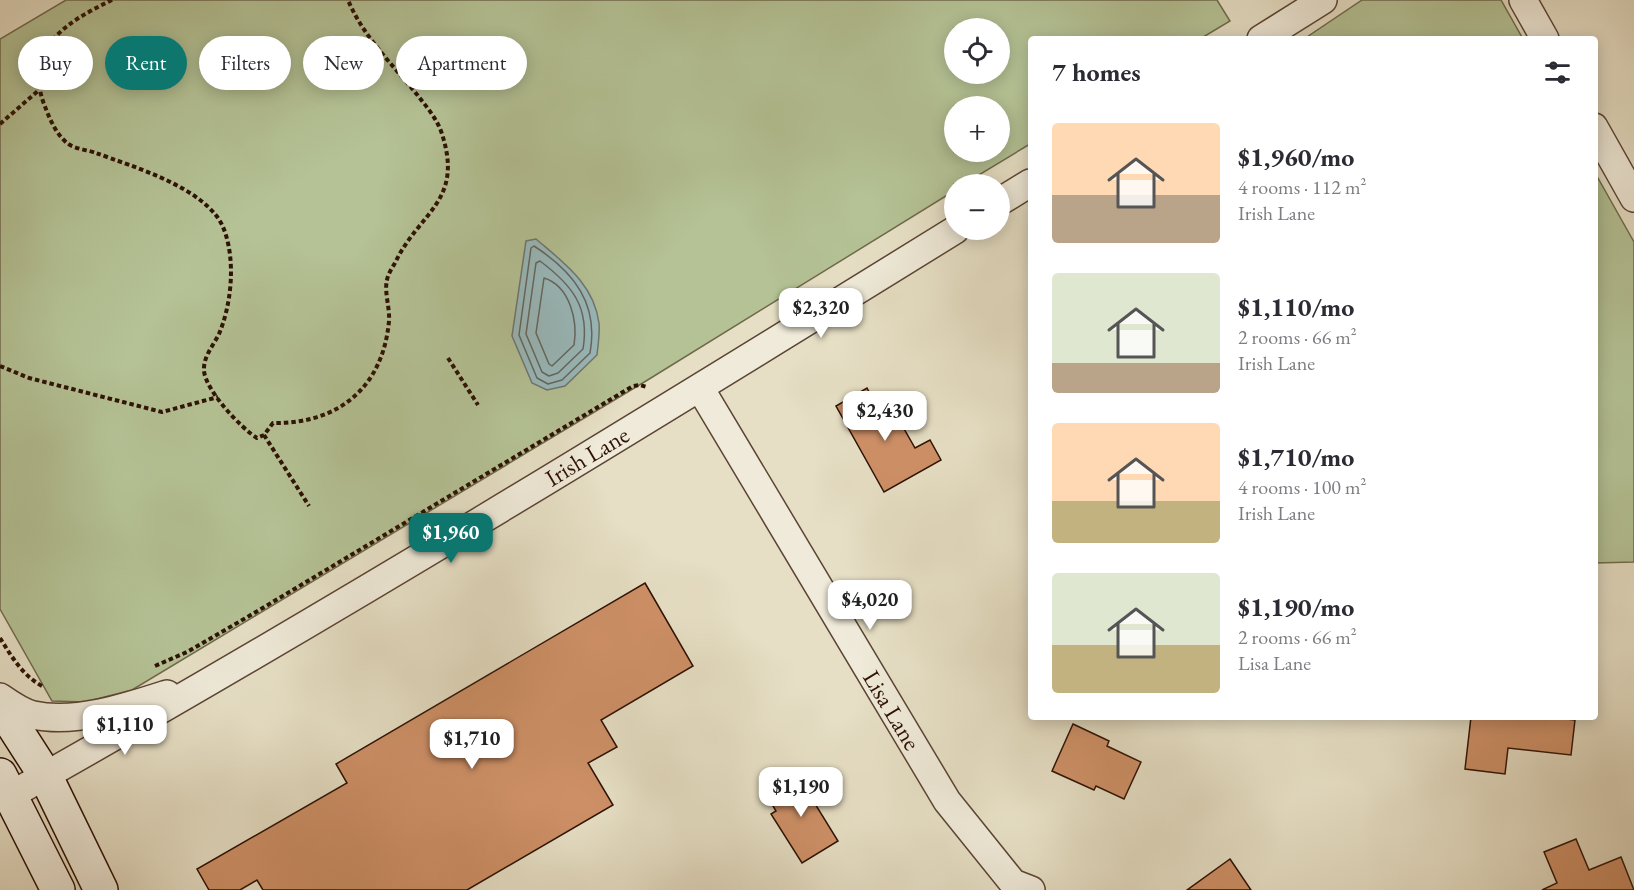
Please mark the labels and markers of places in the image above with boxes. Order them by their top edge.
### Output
pin: $2,320 [772,288,870,339]
pin: $2,430 [836,391,934,442]
pin: $1,960 [402,513,500,564]
pin: $4,020 [821,580,919,631]
pin: $1,110 [76,705,174,756]
pin: $1,710 [423,719,521,770]
pin: $1,190 [752,767,850,818]

